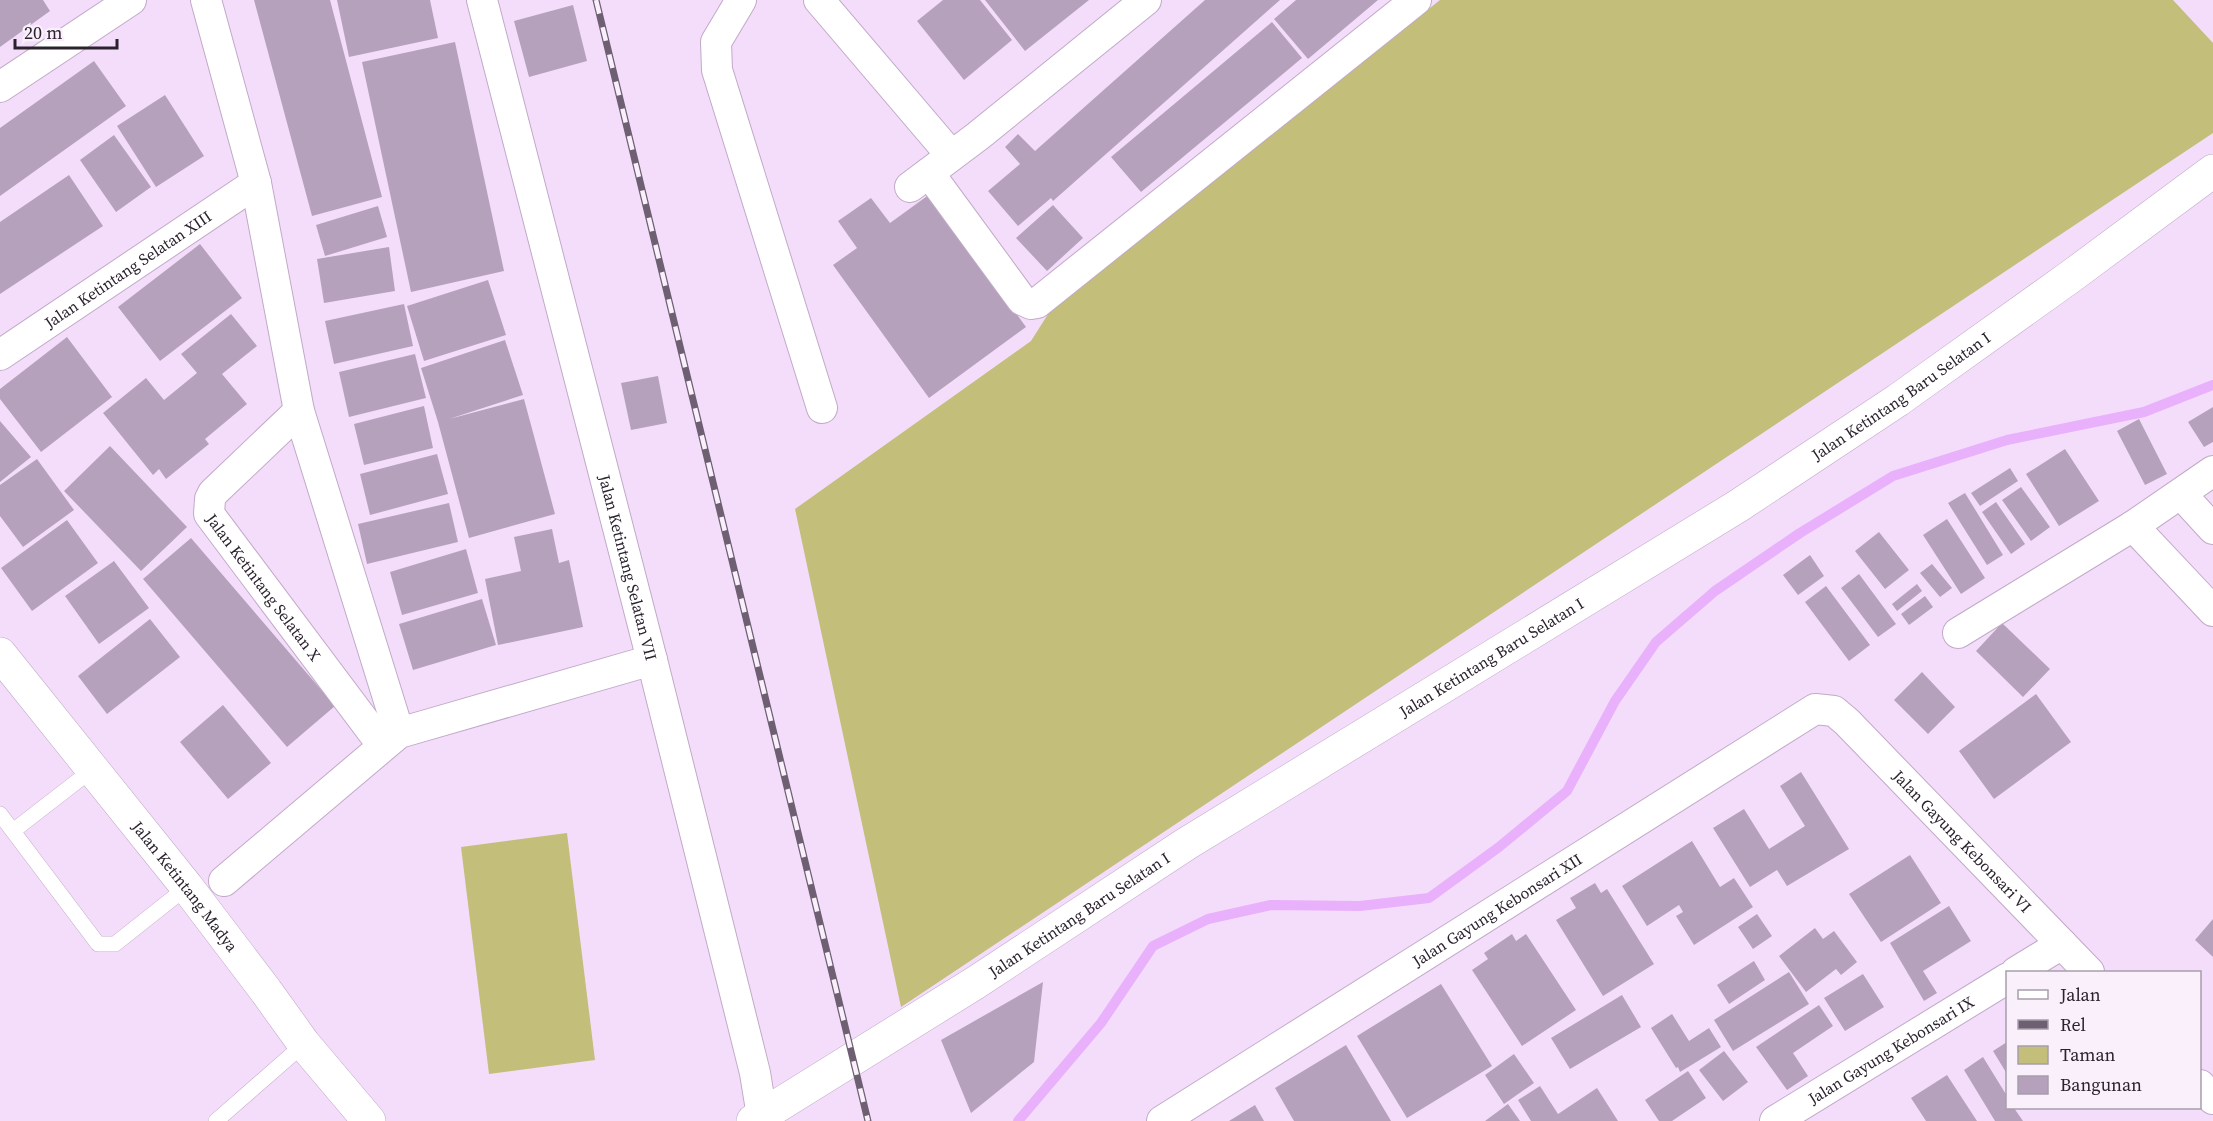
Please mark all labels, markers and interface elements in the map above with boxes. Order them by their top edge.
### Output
scale bar [15,12,117,50]
text: 20 m [24,20,62,45]
street label: Jalan Ketintang Selatan XIII [39,205,216,334]
street label: Jalan Ketintang Baru Selatan I [1806,326,1995,466]
street label: Jalan Ketintang Selatan VII [593,471,663,663]
street label: Jalan Ketintang Selatan X [201,508,327,666]
street label: Jalan Ketintang Baru Selatan I [1394,592,1588,723]
street label: Jalan Gayung Kebonsari VI [1887,764,2037,917]
street label: Jalan Ketintang Madya [127,815,244,957]
street label: Jalan Ketintang Baru Selatan I [983,847,1174,983]
street label: Jalan Gayung Kebonsari XII [1407,848,1586,972]
legend [2006,971,2201,1109]
text: Jalan [2059,982,2101,1007]
street label: Jalan Gayung Kebonsari IX [1803,990,1978,1110]
text: Rel [2060,1012,2086,1037]
text: Taman [2060,1042,2115,1067]
text: Bangunan [2060,1072,2142,1097]

